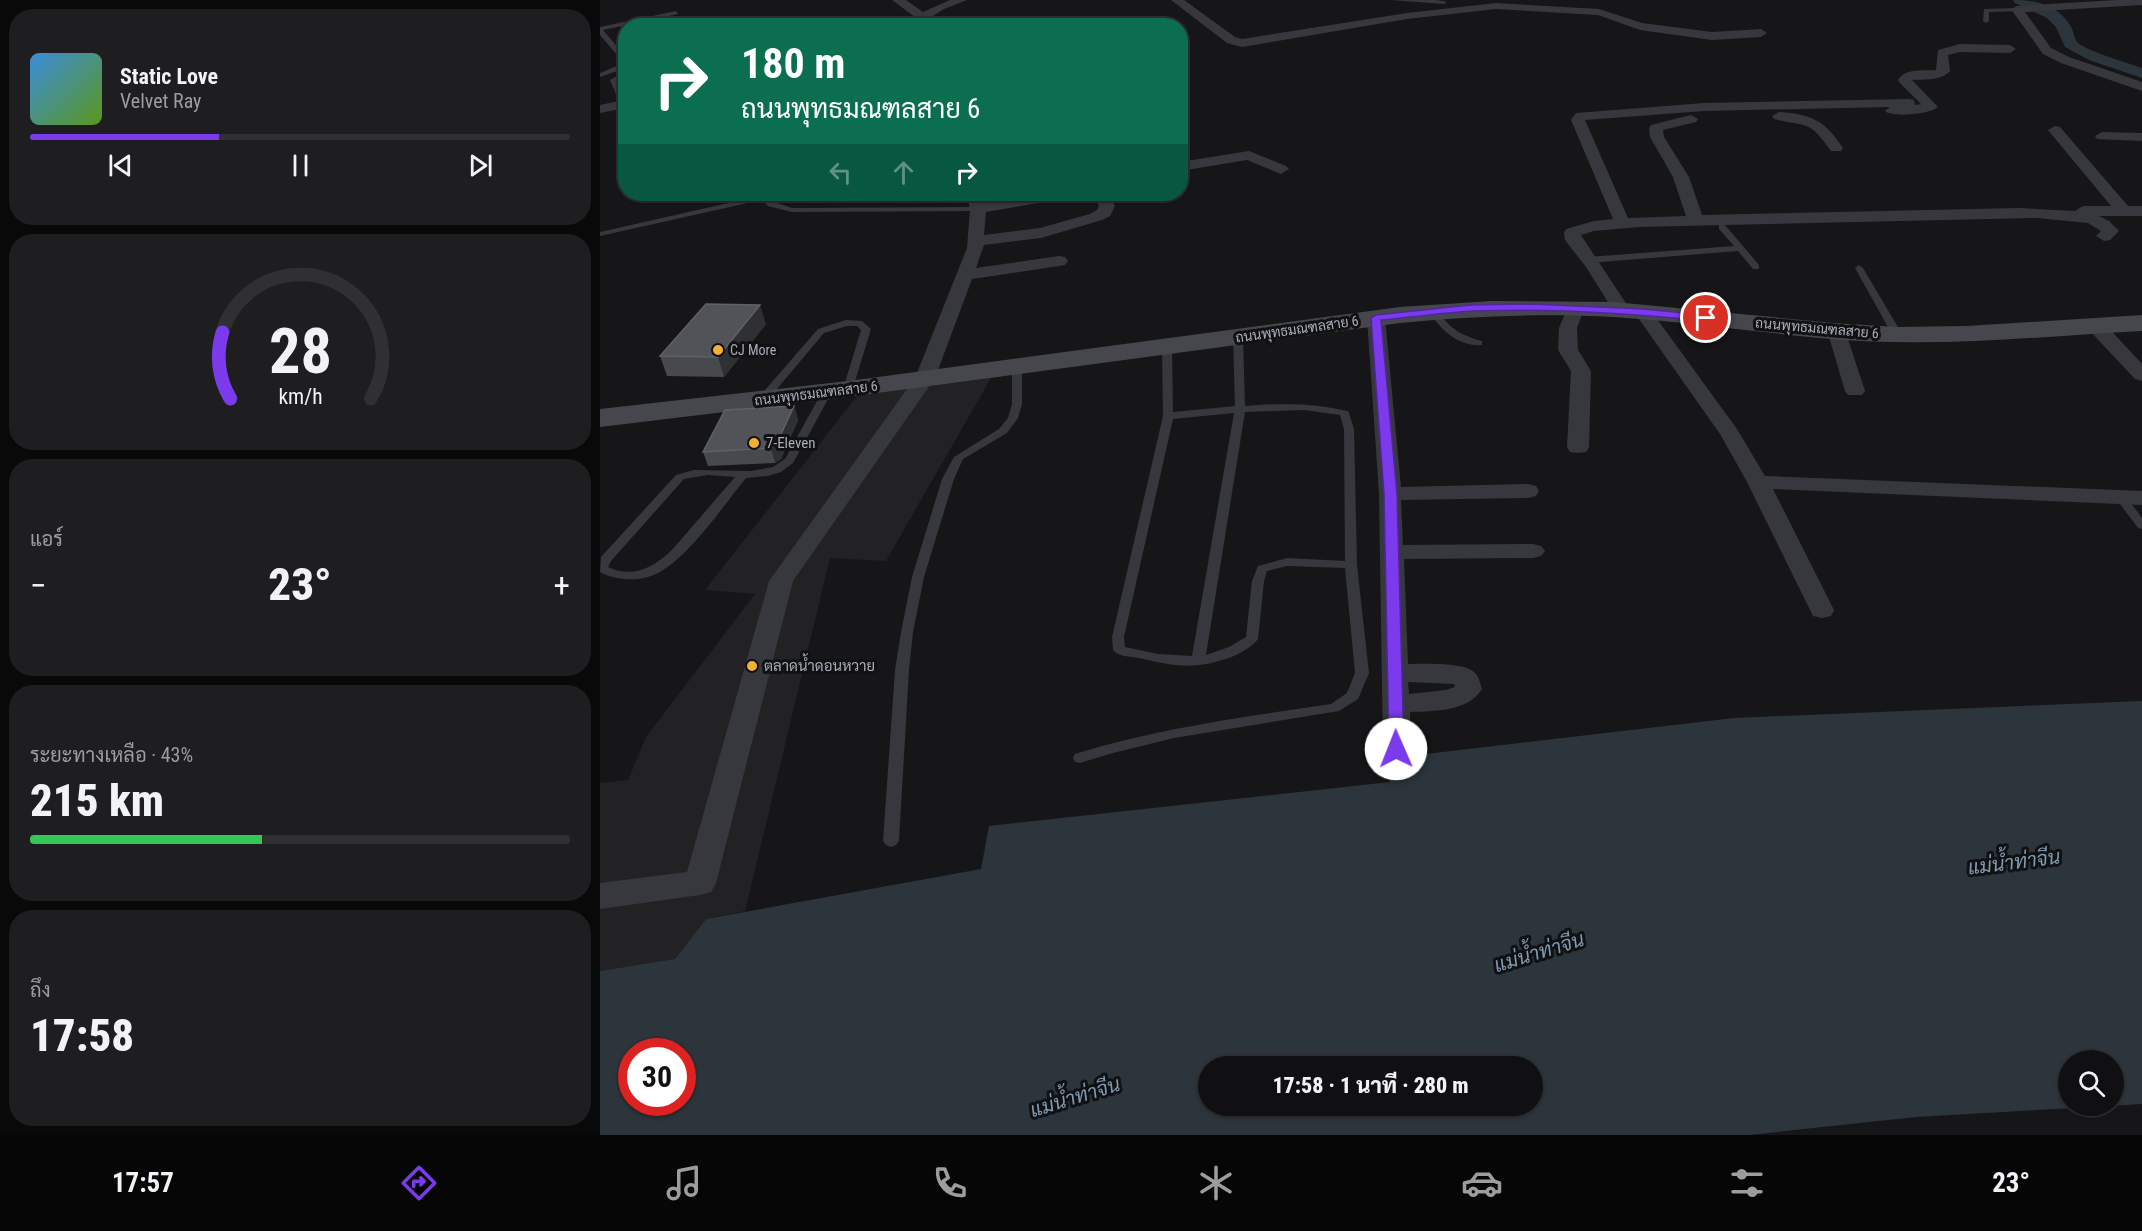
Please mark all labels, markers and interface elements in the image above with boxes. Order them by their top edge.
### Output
text: 180 m [741,39,846,88]
icon: right [642,42,720,120]
text: Static Love [120,64,218,89]
text: Velvet Ray [120,89,201,113]
text: ถนนพุทธมณฑลสาย 6 [741,93,980,125]
icon: previous [104,149,137,182]
icon: pause [284,149,317,182]
icon: next [464,149,497,182]
icon: left [824,156,857,189]
icon: ahead [887,156,920,189]
icon: right [950,156,983,189]
pin [1680,292,1731,343]
icon: arrive [1689,301,1722,334]
street label: ถนนพุทธมณฑลสาย 6 [1234,312,1360,348]
text: 28 [268,315,332,388]
street label: ถนนพุทธมณฑลสาย 6 [1754,315,1880,343]
place label: CJ More [730,342,777,358]
marker: CJ More [711,343,725,357]
street label: ถนนพุทธมณฑลสาย 6 [753,377,879,410]
text: km/h [278,385,322,410]
place label: 7-Eleven [766,434,816,452]
marker: 7-Eleven [747,436,761,450]
text: แอร์ [30,527,63,551]
text: 23° [268,558,332,611]
text: − [30,566,47,605]
text: + [554,566,570,605]
place label: ตลาดน้ำดอนหวาย [764,653,875,675]
marker: ตลาดน้ำดอนหวาย [745,659,759,673]
position arrow [1364,717,1428,781]
text: ระยะทางเหลือ · 43% [30,743,193,767]
text: 215 km [30,774,164,827]
water label: แม่น้ำท่าจีน [1966,838,2062,880]
water label: แม่น้ำท่าจีน [1489,921,1587,977]
text: ถึง [30,978,51,1002]
text: 17:58 [30,1009,134,1062]
speed limit sign: 30 [618,1038,696,1116]
map controls [2058,1050,2124,1116]
button: search [2058,1050,2124,1116]
water label: แม่น้ำท่าจีน [1025,1066,1123,1122]
text: 17:58 · 1 นาที · 280 m [1272,1073,1469,1098]
icon: directions [398,1162,440,1204]
icon: music [663,1162,705,1204]
icon: phone [929,1162,971,1204]
icon: climate [1195,1162,1237,1204]
icon: car [1461,1162,1503,1204]
icon: filters [1726,1162,1768,1204]
text: 17:57 [112,1167,174,1199]
text: 23° [1992,1167,2030,1199]

